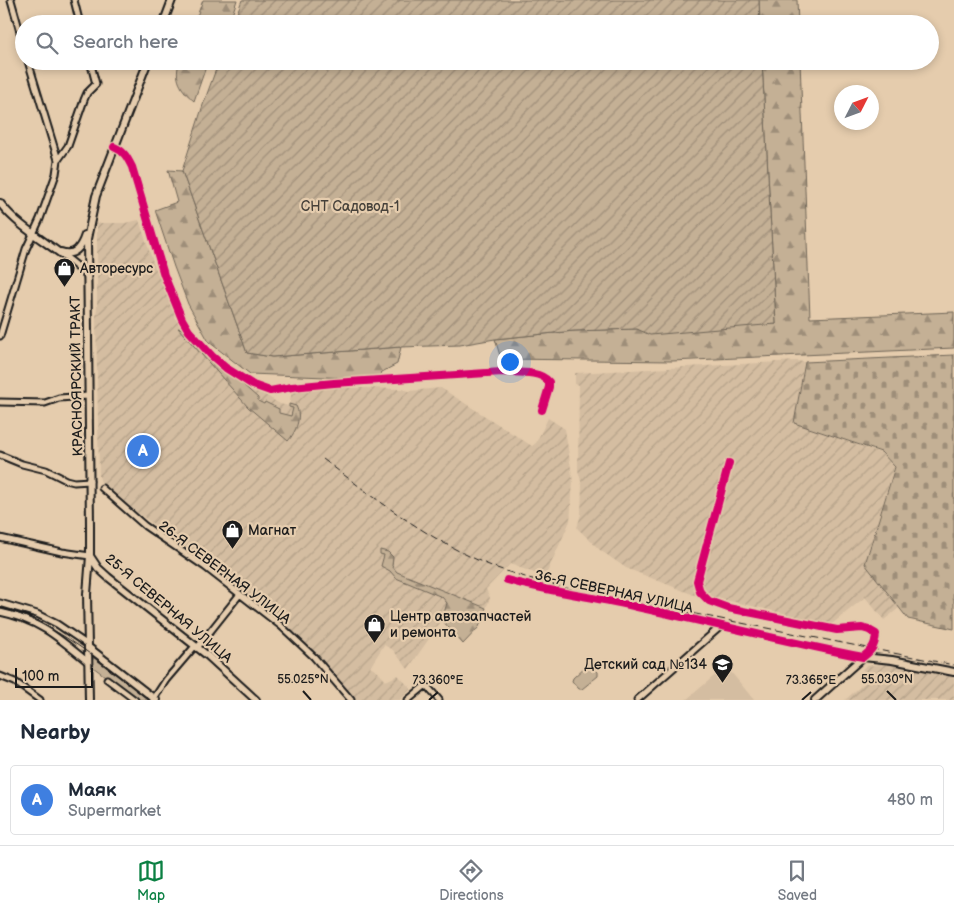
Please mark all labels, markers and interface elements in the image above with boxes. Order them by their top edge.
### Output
search box [15,15,939,70]
icon: search [33,29,61,57]
text: Search here [73,31,178,54]
north arrow [834,85,879,130]
park label: СНТ Садовод-1 [301,198,399,215]
shop icon: Авторесурс [52,256,76,287]
place label: Авторесурс [79,260,153,277]
street label: КРАСНОЯРСКИЙ ТРАКТ [67,295,86,456]
your location [497,349,523,375]
pin: A [127,432,159,470]
street label: 26-Я СЕВЕРНАЯ УЛИЦА [155,517,295,628]
shop icon: Магнат [220,518,244,549]
place label: Магнат [248,522,297,539]
street label: 25-Я СЕВЕРНАЯ УЛИЦА [102,550,236,667]
street label: 36-Я СЕВЕРНАЯ УЛИЦА [533,566,695,617]
place label: Центр автозапчастей и ремонта [390,608,531,641]
shop icon: Центр автозапчастей и ремонта [362,612,386,643]
school or university icon: Детский сад №134 [711,652,735,683]
place label: Детский сад №134 [584,656,707,673]
scale bar [15,665,92,688]
text: 100 m [22,668,59,685]
text: 55.025°N [277,672,329,687]
text: 55.030°N [861,672,913,687]
text: 73.360°E [413,673,463,688]
text: 73.365°E [786,673,836,688]
text: Nearby [20,720,90,745]
text: Маяк [68,779,116,802]
text: A [32,791,42,810]
text: 480 m [887,791,933,810]
text: Supermarket [68,802,161,821]
tab: Map [137,857,165,904]
tab: Directions [439,857,504,904]
tab: Saved [778,857,817,904]

